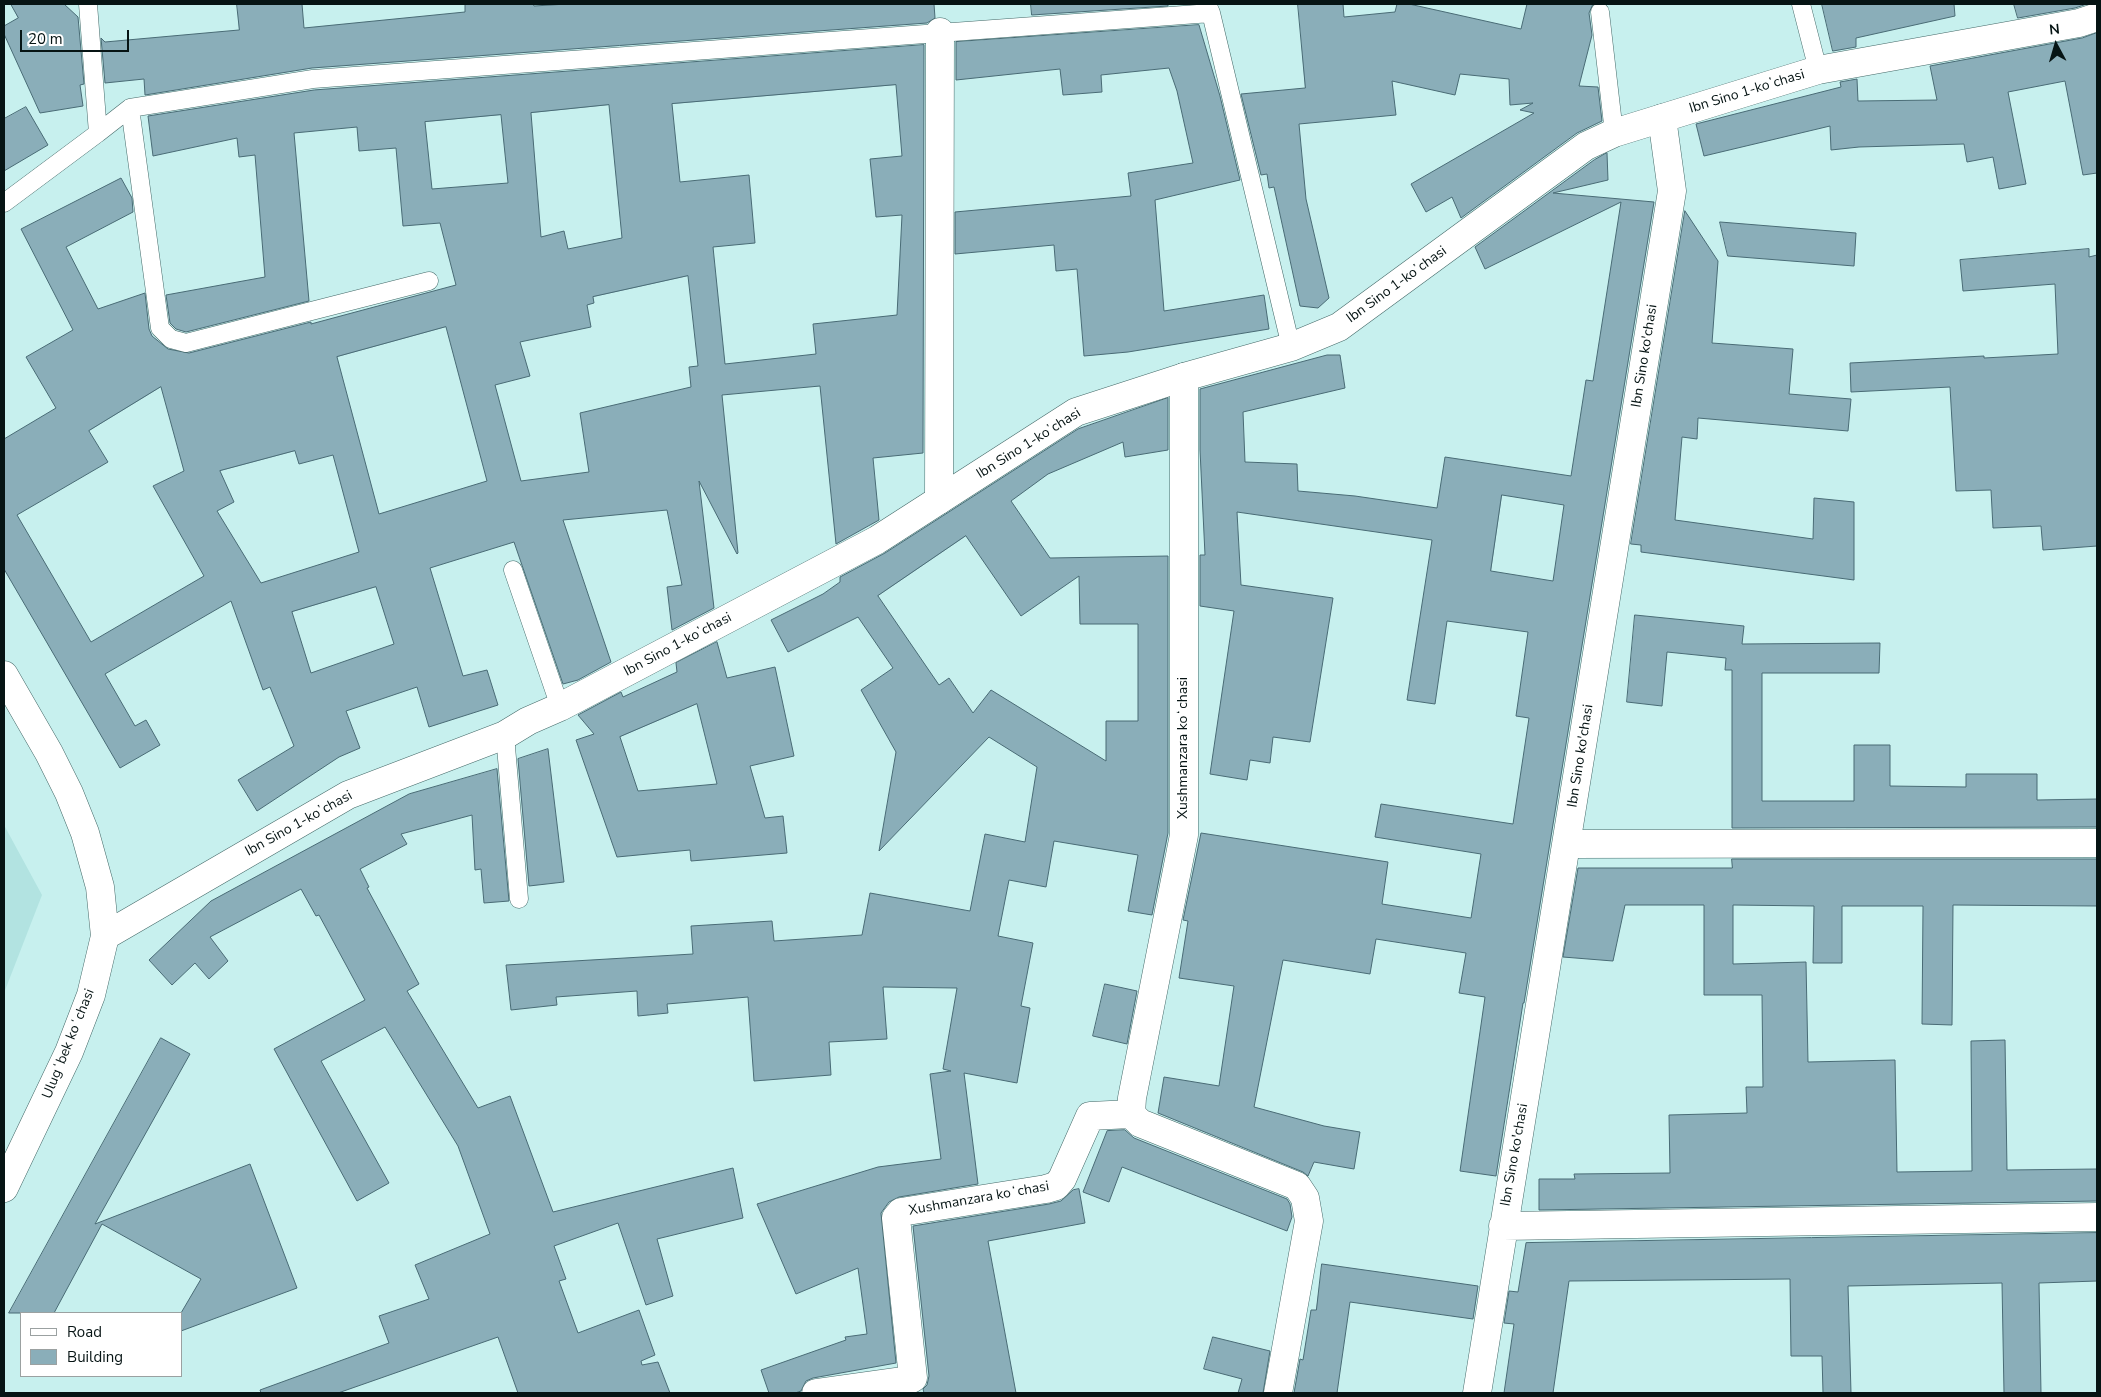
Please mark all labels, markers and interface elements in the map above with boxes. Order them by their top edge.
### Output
scale bar [22,20,131,52]
north arrow [2031,20,2081,70]
text: N [2048,20,2061,40]
text: 20 m [28,29,63,49]
street label: Ibn Sino 1-koʼchasi [1687,66,1807,118]
street label: Ibn Sino 1-koʼchasi [1344,243,1450,327]
street label: Ibn Sino ko'chasi [1629,303,1661,409]
street label: Ibn Sino 1-koʼchasi [974,405,1084,483]
street label: Ibn Sino 1-koʼchasi [621,609,735,681]
street label: Xushmanzara koʻchasi [1176,677,1192,819]
street label: Ibn Sino ko'chasi [1565,703,1597,809]
street label: Ibn Sino 1-koʼchasi [243,788,355,860]
street label: Ulugʻbek koʻchasi [39,987,99,1101]
street label: Ibn Sino ko'chasi [1498,1102,1532,1208]
street label: Xushmanzara koʻchasi [908,1178,1050,1220]
legend [20,1312,182,1377]
text: Road [67,1322,102,1342]
text: Building [67,1347,123,1367]

